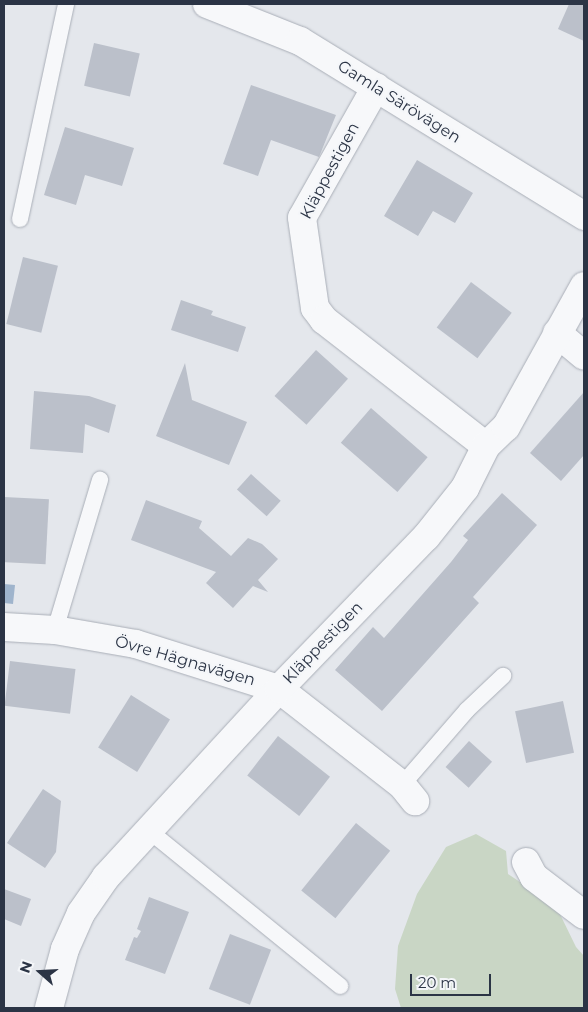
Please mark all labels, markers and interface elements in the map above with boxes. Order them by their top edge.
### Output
street label: Gamla Särövägen [334,56,464,148]
street label: Kläppestigen [297,119,363,223]
street label: Kläppestigen [279,598,367,688]
street label: Övre Hägnavägen [113,632,257,690]
north arrow [15,947,65,997]
text: N [15,959,36,975]
scale bar [413,964,494,996]
text: 20 m [418,973,456,992]

